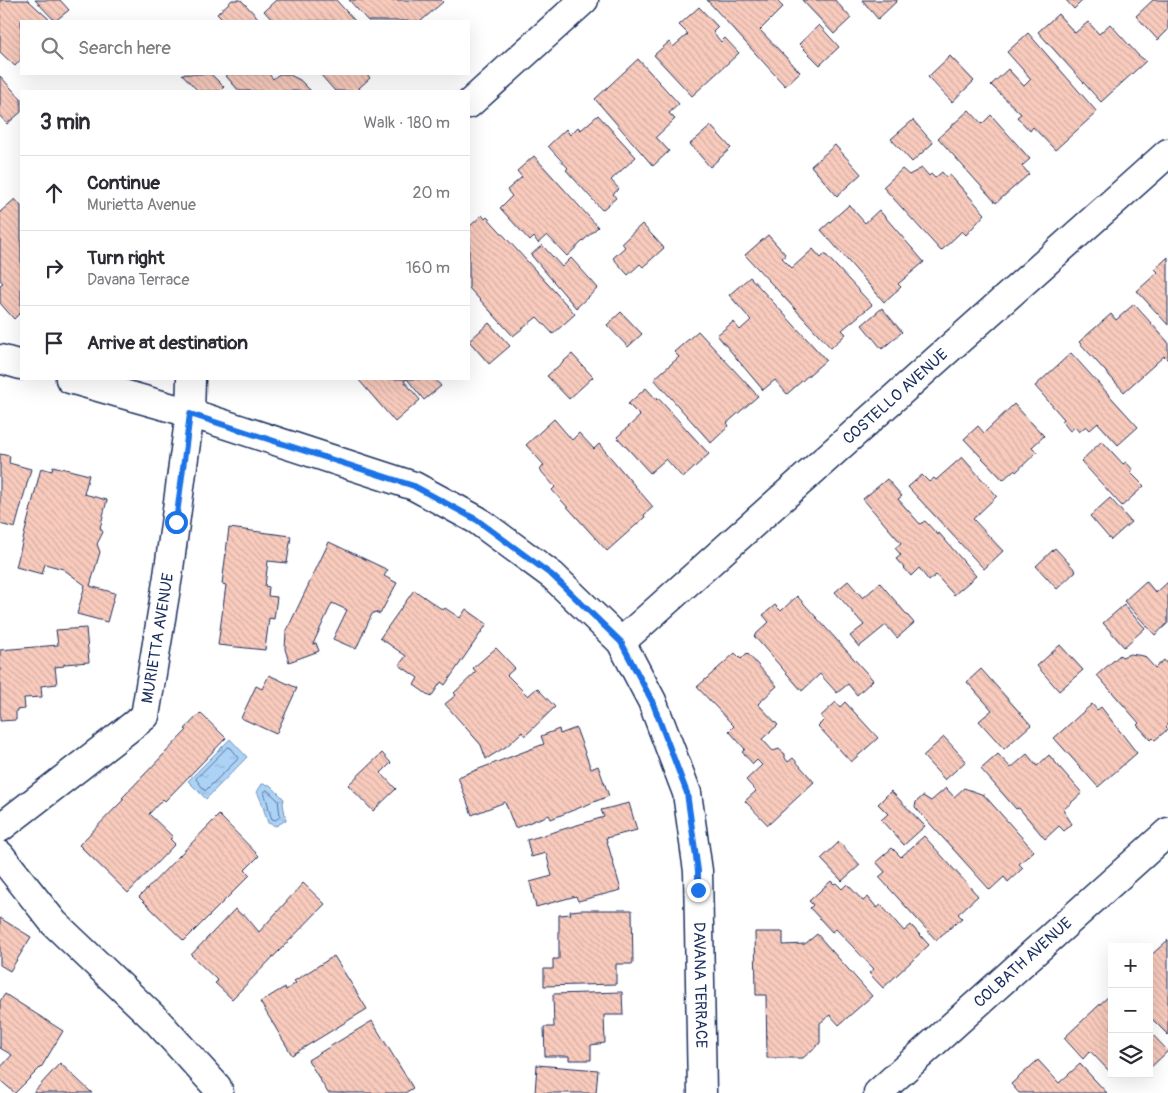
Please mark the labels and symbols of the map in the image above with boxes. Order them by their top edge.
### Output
street label: COSTELLO AVENUE [839,345,952,449]
route start [165,511,188,534]
street label: MURIETTA AVENUE [137,572,178,705]
route end [687,879,710,902]
street label: COLBATH AVENUE [970,913,1076,1012]
street label: DAVANA TERRACE [689,922,711,1048]

